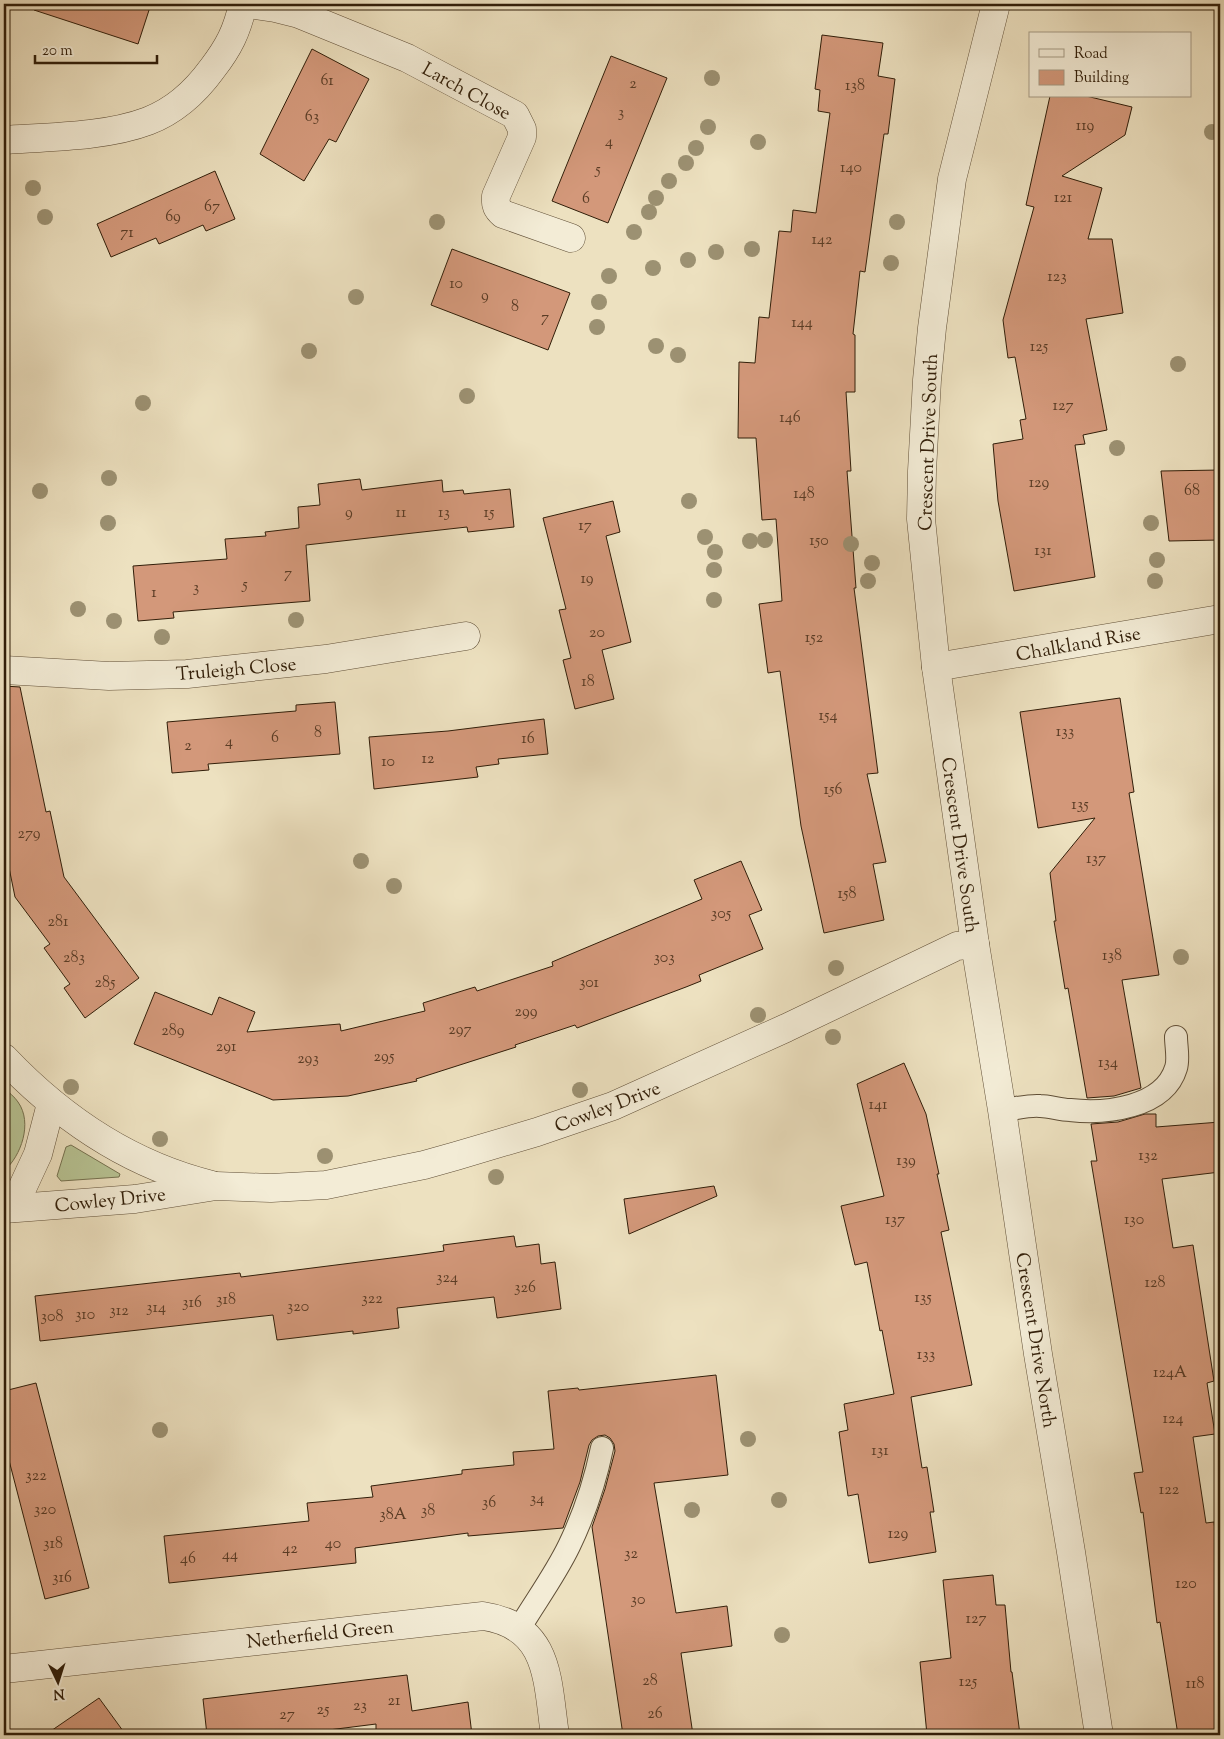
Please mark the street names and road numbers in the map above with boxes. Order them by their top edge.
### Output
street label: Larch Close [416,57,515,128]
street label: Crescent Drive South [913,353,946,531]
street label: Chalkland Rise [1014,621,1143,670]
street label: Truleigh Close [175,652,298,689]
street label: Crescent Drive South [933,756,984,935]
street label: Cowley Drive [551,1076,665,1141]
street label: Cowley Drive [53,1182,167,1221]
street label: Crescent Drive North [1007,1251,1062,1430]
street label: Netherfield Green [245,1614,395,1657]

